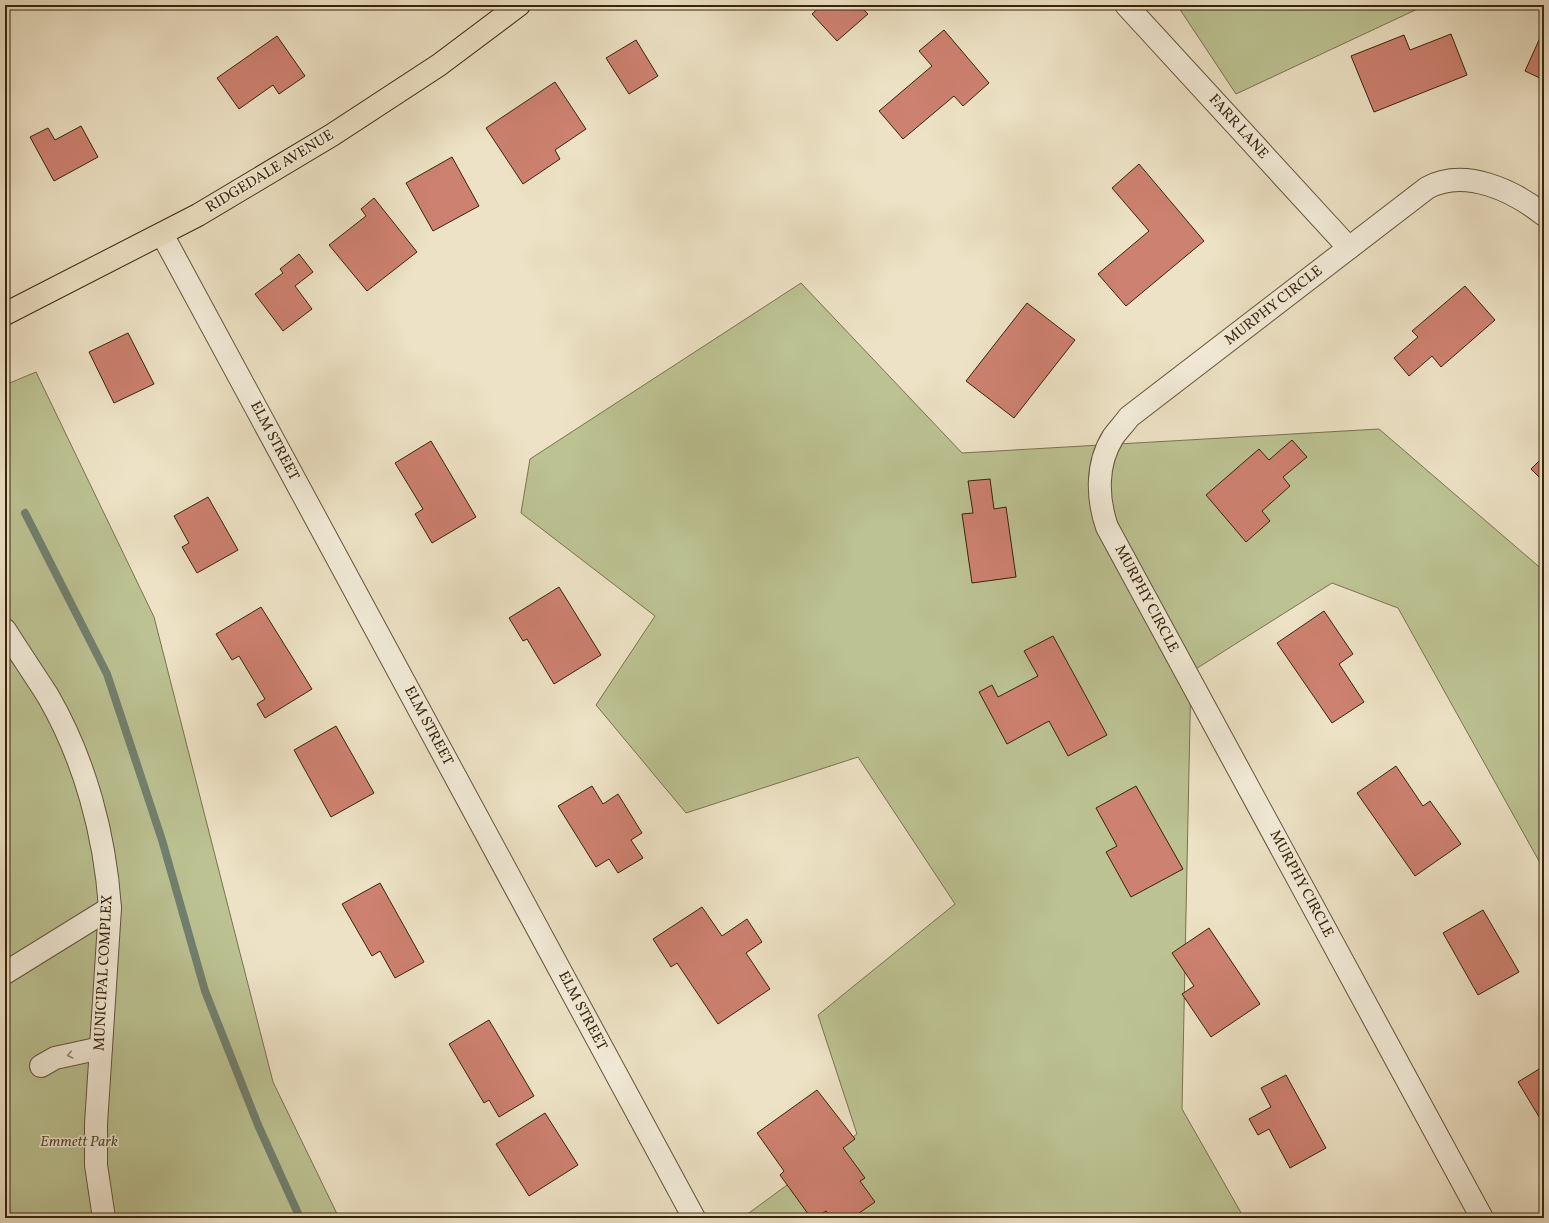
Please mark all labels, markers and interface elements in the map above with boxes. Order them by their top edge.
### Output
street label: FARR LANE [1203,90,1273,164]
street label: RIDGEDALE AVENUE [202,125,338,219]
street label: MURPHY CIRCLE [1221,261,1327,351]
street label: ELM STREET [244,398,304,485]
street label: MURPHY CIRCLE [1109,542,1183,656]
street label: ELM STREET [398,683,458,770]
street label: MURPHY CIRCLE [1264,827,1338,941]
street label: MUNICIPAL COMPLEX [89,894,119,1052]
street label: ELM STREET [552,968,612,1055]
one-way arrow [67,1050,73,1058]
park label: Emmett Park [40,1132,118,1153]

